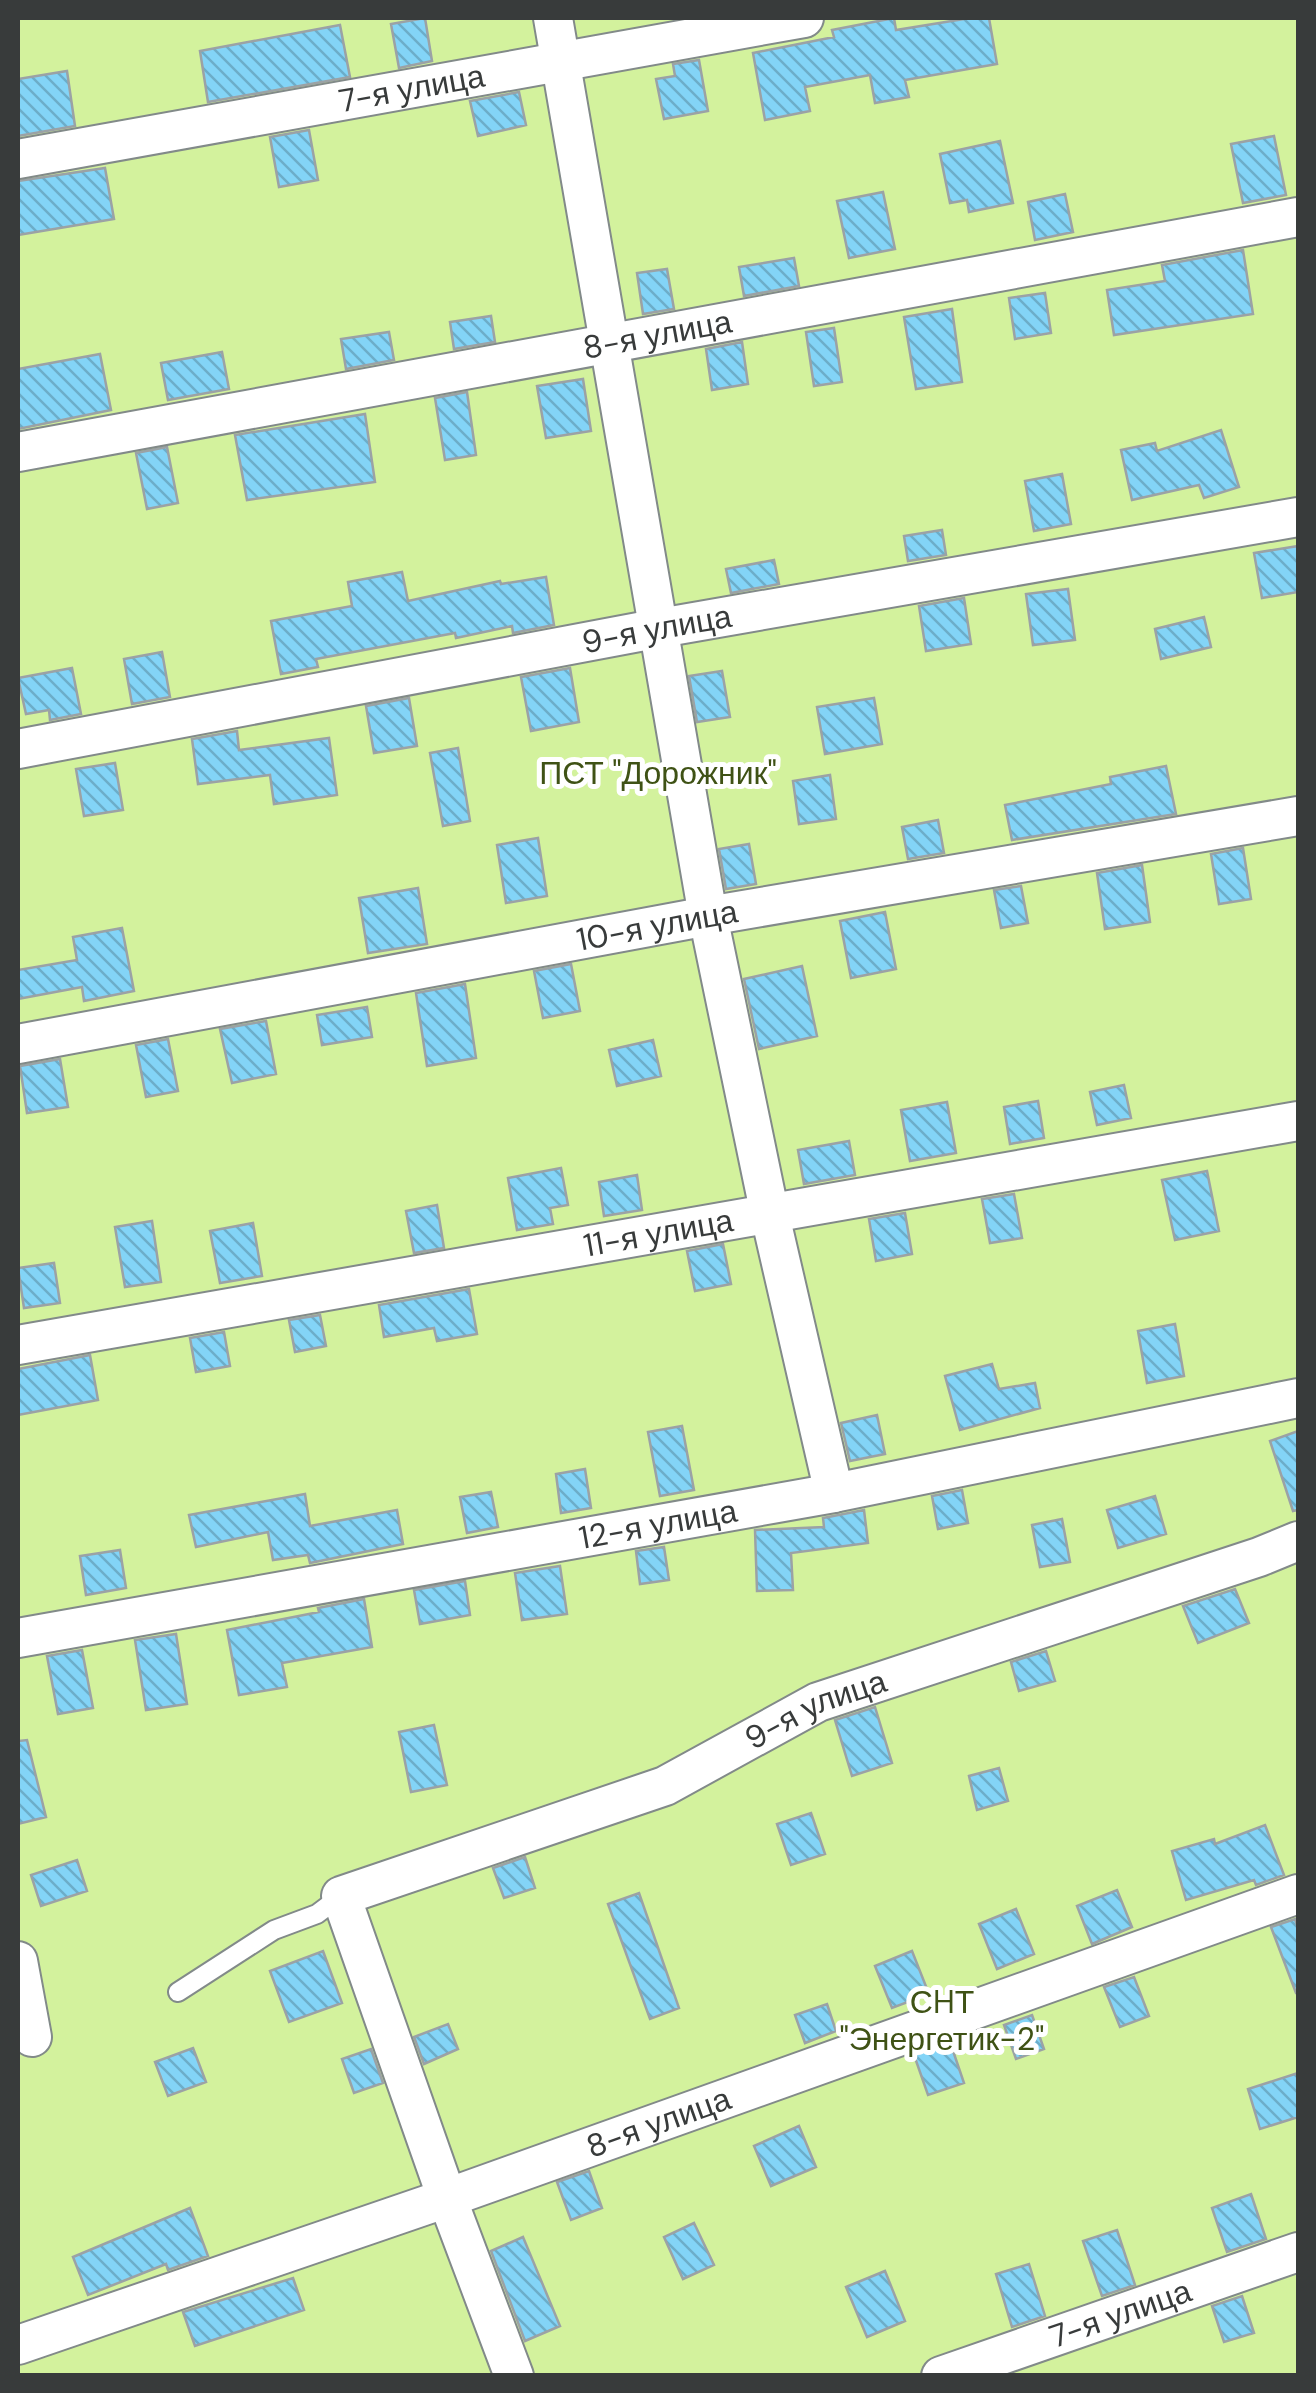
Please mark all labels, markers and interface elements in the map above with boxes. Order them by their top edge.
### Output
street label: 7-я улица [336,55,488,122]
street label: 8-я улица [579,300,735,369]
street label: 9-я улица [579,595,735,663]
park label: ПСТ "Дорожник" [539,752,777,794]
street label: 10-я улица [573,890,741,961]
street label: 11-я улица [580,1199,737,1267]
street label: 12-я улица [576,1490,740,1559]
street label: 9-я улица [737,1660,892,1759]
park label: СHТ "Энергетик-2" [840,1981,1044,2060]
street label: 8-я улица [580,2077,737,2168]
street label: 7-я улица [1044,2270,1197,2358]

